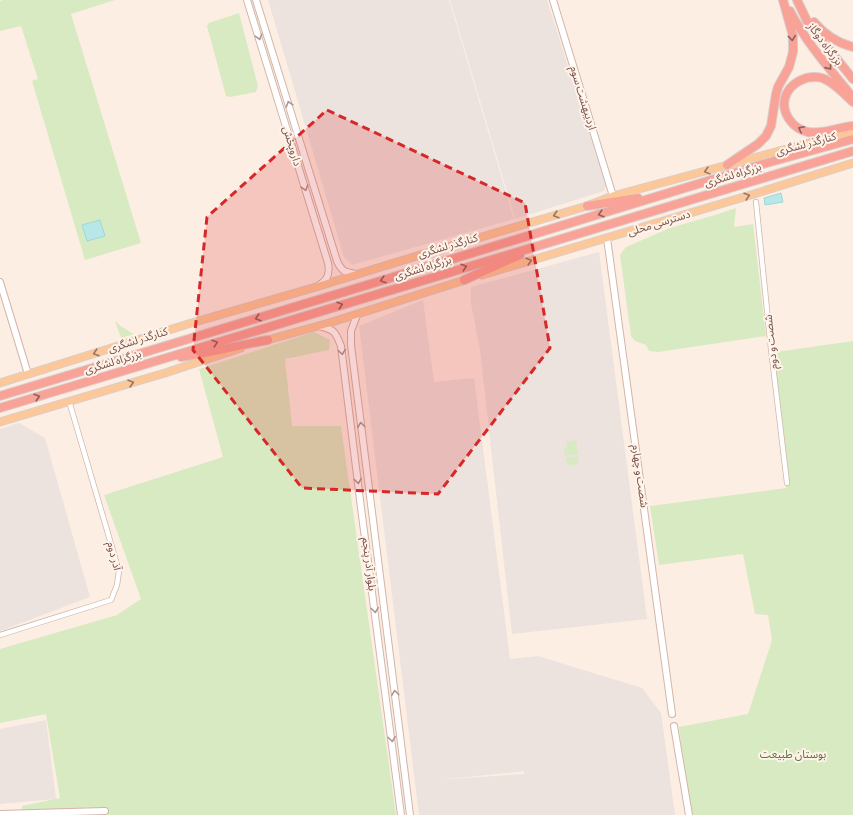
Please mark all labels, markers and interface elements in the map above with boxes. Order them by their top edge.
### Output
street label: بزرگراه دوگاز [804,19,845,68]
one-way arrow [254,34,263,41]
one-way arrow [788,35,797,41]
one-way arrow [824,63,831,70]
street label: اردیبهشت سوم [566,65,598,132]
one-way arrow [285,100,294,107]
street label: داروپخش [279,125,303,168]
one-way arrow [798,126,806,134]
street label: کنارگذر لشگری [774,130,838,158]
street label: بزرگراه لشگری [703,160,763,190]
one-way arrow [704,166,711,174]
one-way arrow [300,185,309,192]
one-way arrow [743,192,750,201]
street label: دسترسی محلی [626,208,692,239]
one-way arrow [598,209,605,218]
one-way arrow [552,210,559,219]
street label: کنارگذر لشگری [416,231,480,261]
street label: بزرگراه لشگری [393,253,453,283]
one-way arrow [525,257,532,266]
one-way arrow [460,263,467,272]
one-way arrow [379,276,386,284]
one-way arrow [336,301,343,310]
one-way arrow [255,313,262,322]
street label: شصت و دوم [763,313,781,370]
street label: کنارگذر لشگری [107,325,170,355]
one-way arrow [212,339,219,348]
street label: بزرگراه لشگری [83,347,143,377]
one-way arrow [93,348,100,357]
one-way arrow [337,349,346,355]
one-way arrow [128,379,135,388]
one-way arrow [34,393,41,402]
one-way arrow [357,422,366,428]
street label: شصت و چهارم [628,444,650,509]
one-way arrow [353,478,362,484]
street label: بلوار آذر پنجم [357,537,378,592]
street label: آذر دوم [103,541,123,573]
one-way arrow [370,607,379,613]
one-way arrow [390,690,399,696]
one-way arrow [387,736,396,742]
park label: بوستان طبیعت [760,749,826,761]

